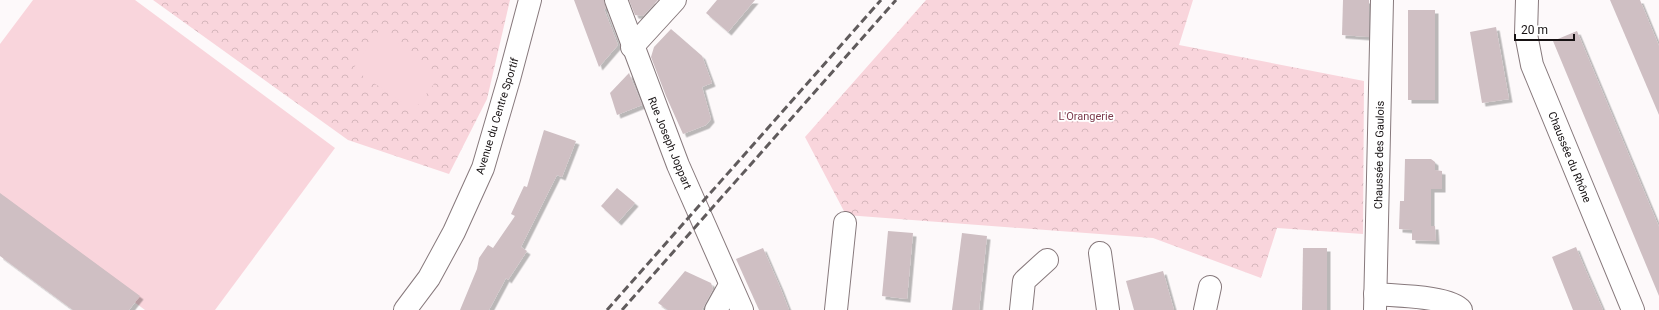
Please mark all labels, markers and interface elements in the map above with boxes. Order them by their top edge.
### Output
scale bar [1515,16,1574,42]
text: 20 m [1521,23,1548,37]
street label: Avenue du Centre Sportif [473,56,522,176]
street label: Rue Joseph Joppart [645,95,694,192]
street label: Chaussée des Gaulois [1372,100,1387,209]
park label: L'Orangerie [1058,110,1114,123]
street label: Chaussée du Rhône [1545,110,1594,205]

